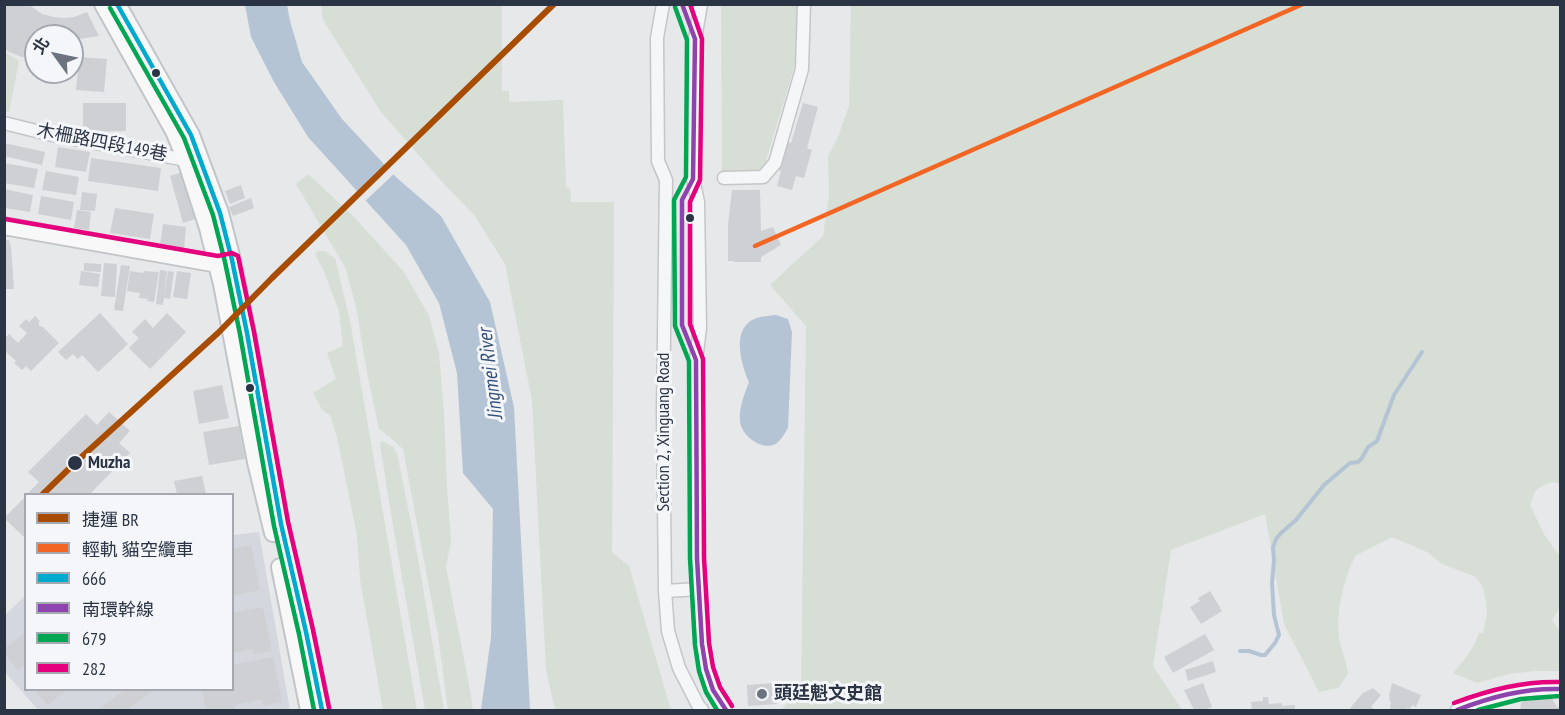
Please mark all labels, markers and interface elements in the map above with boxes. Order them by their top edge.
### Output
north arrow [24,24,84,84]
text: 北 [28,33,53,57]
unlabelled marker [150,67,162,79]
street label: 木柵路四段149巷 [35,120,169,166]
unlabelled marker [684,212,696,224]
water label: Jingmei River [473,327,509,421]
street label: Section 2, Xinguang Road [653,353,675,511]
unlabelled marker [244,382,256,394]
place label: Muzha [88,452,130,474]
marker: Muzha [66,454,84,472]
legend [24,493,234,691]
text: 捷運 BR [82,508,139,531]
text: 輕軌 貓空纜車 [82,538,194,561]
text: 666 [82,567,106,590]
text: 南環幹線 [82,598,154,621]
text: 679 [82,627,106,650]
text: 282 [82,657,106,680]
place label: 頭廷魁文史館 [774,683,882,705]
marker: 頭廷魁文史館 [755,687,769,701]

